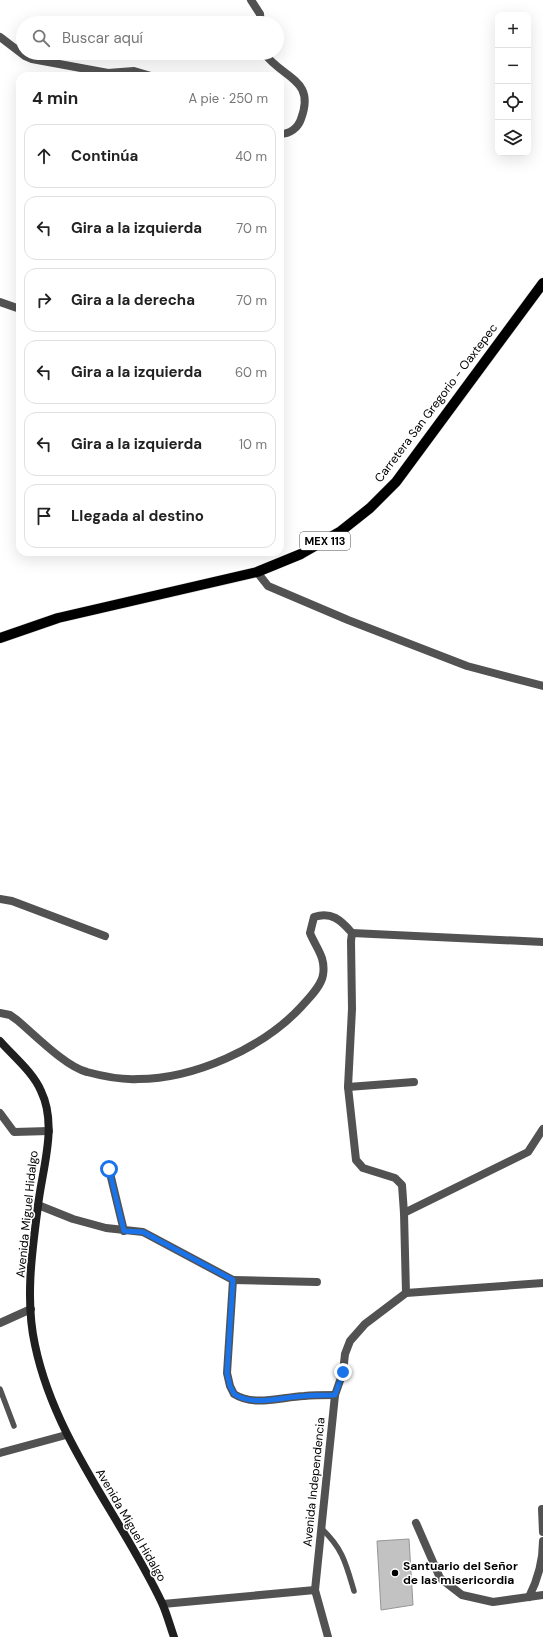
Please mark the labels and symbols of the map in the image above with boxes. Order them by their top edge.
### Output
street label: Carretera San Gregorio - Oaxtepec [371,320,501,486]
road number: MEX 113 [300,532,350,550]
street label: Avenida Miguel Hidalgo [12,1150,42,1278]
route start [100,1160,118,1178]
route end [334,1363,352,1381]
street label: Avenida Independencia [299,1417,329,1547]
street label: Avenida Miguel Hidalgo [92,1466,170,1584]
place label: Santuario del Señor de las misericordia [403,1558,518,1588]
marker: Santuario del Señor de las misericordia [390,1568,400,1578]

